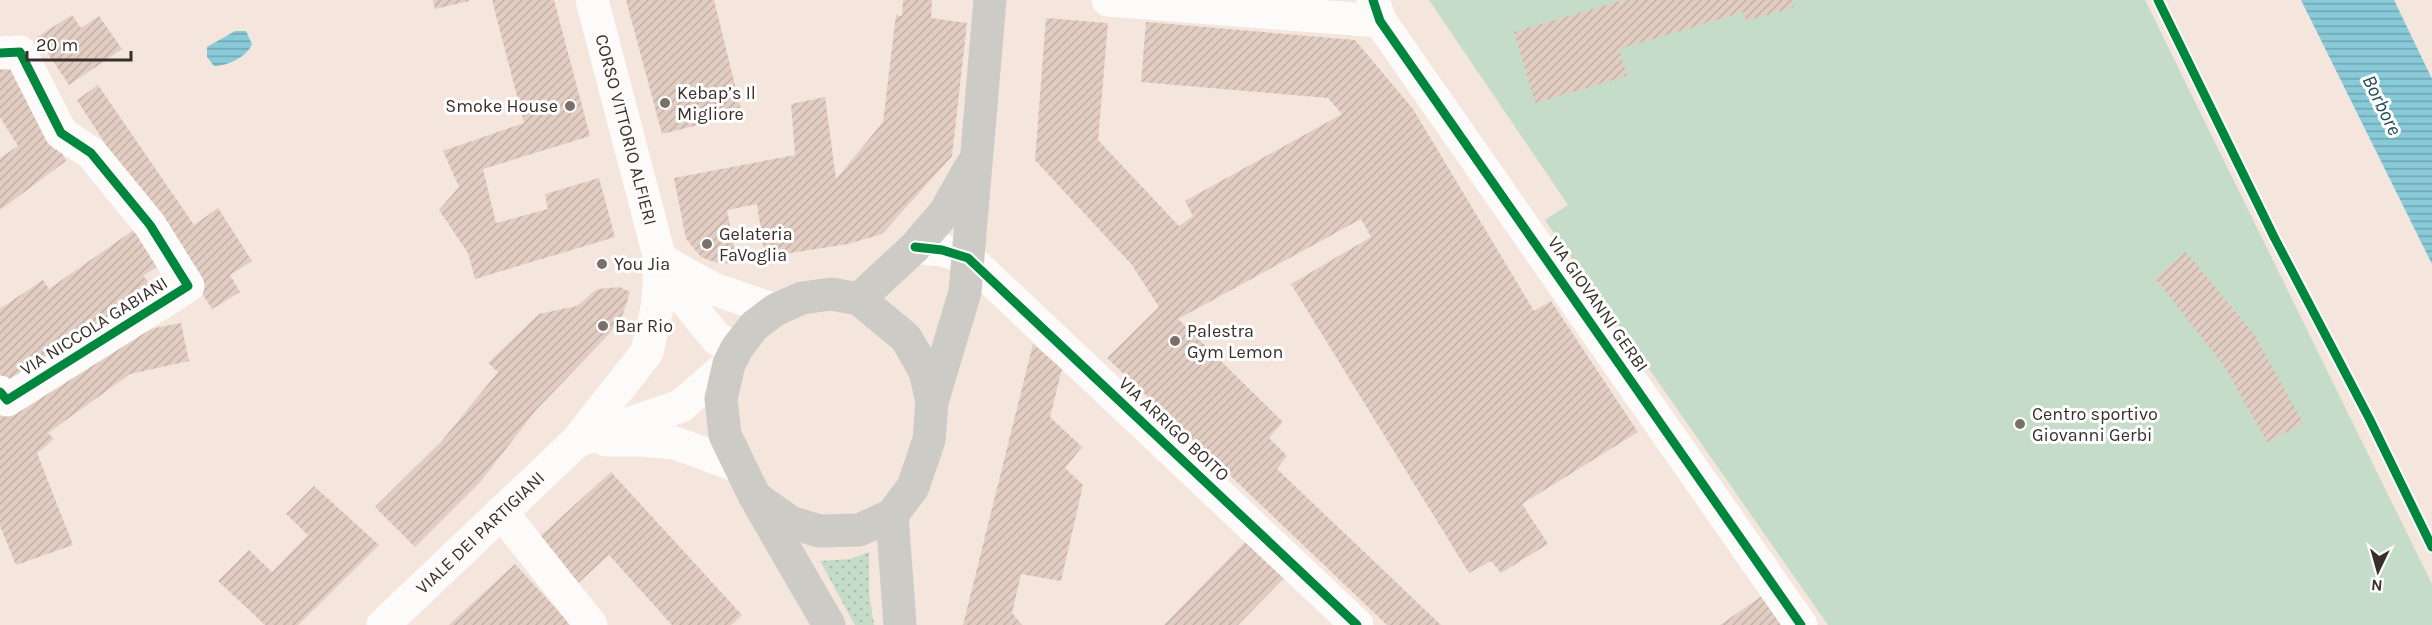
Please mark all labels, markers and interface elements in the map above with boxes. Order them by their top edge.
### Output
scale bar [27,24,130,62]
street label: CORSO VITTORIO ALFIERI [590,32,662,228]
text: 20 m [36,34,78,56]
water label: Borbore [2358,71,2406,139]
place label: Kebap’s Il Migliore [677,82,756,125]
place label: Smoke House [445,95,558,117]
marker: Kebap’s Il Migliore [658,96,672,110]
marker: Smoke House [563,99,577,113]
place label: Gelateria FaVoglia [719,223,793,266]
street label: VIA GIOVANNI GERBI [1543,232,1653,376]
marker: Gelateria FaVoglia [700,237,714,251]
place label: You Jia [614,253,670,275]
marker: You Jia [595,257,609,271]
street label: VIA NICCOLA GABIANI [16,272,172,380]
place label: Bar Rio [615,315,673,337]
marker: Bar Rio [596,319,610,333]
place label: Palestra Gym Lemon [1187,320,1283,363]
marker: Palestra Gym Lemon [1168,334,1182,348]
street label: VIA ARRIGO BOITO [1114,372,1234,486]
place label: Centro sportivo Giovanni Gerbi [2032,403,2158,446]
marker: Centro sportivo Giovanni Gerbi [2013,417,2027,431]
street label: VIALE DEI PARTIGIANI [411,467,549,599]
north arrow [2348,541,2408,601]
text: N [2370,575,2383,595]

